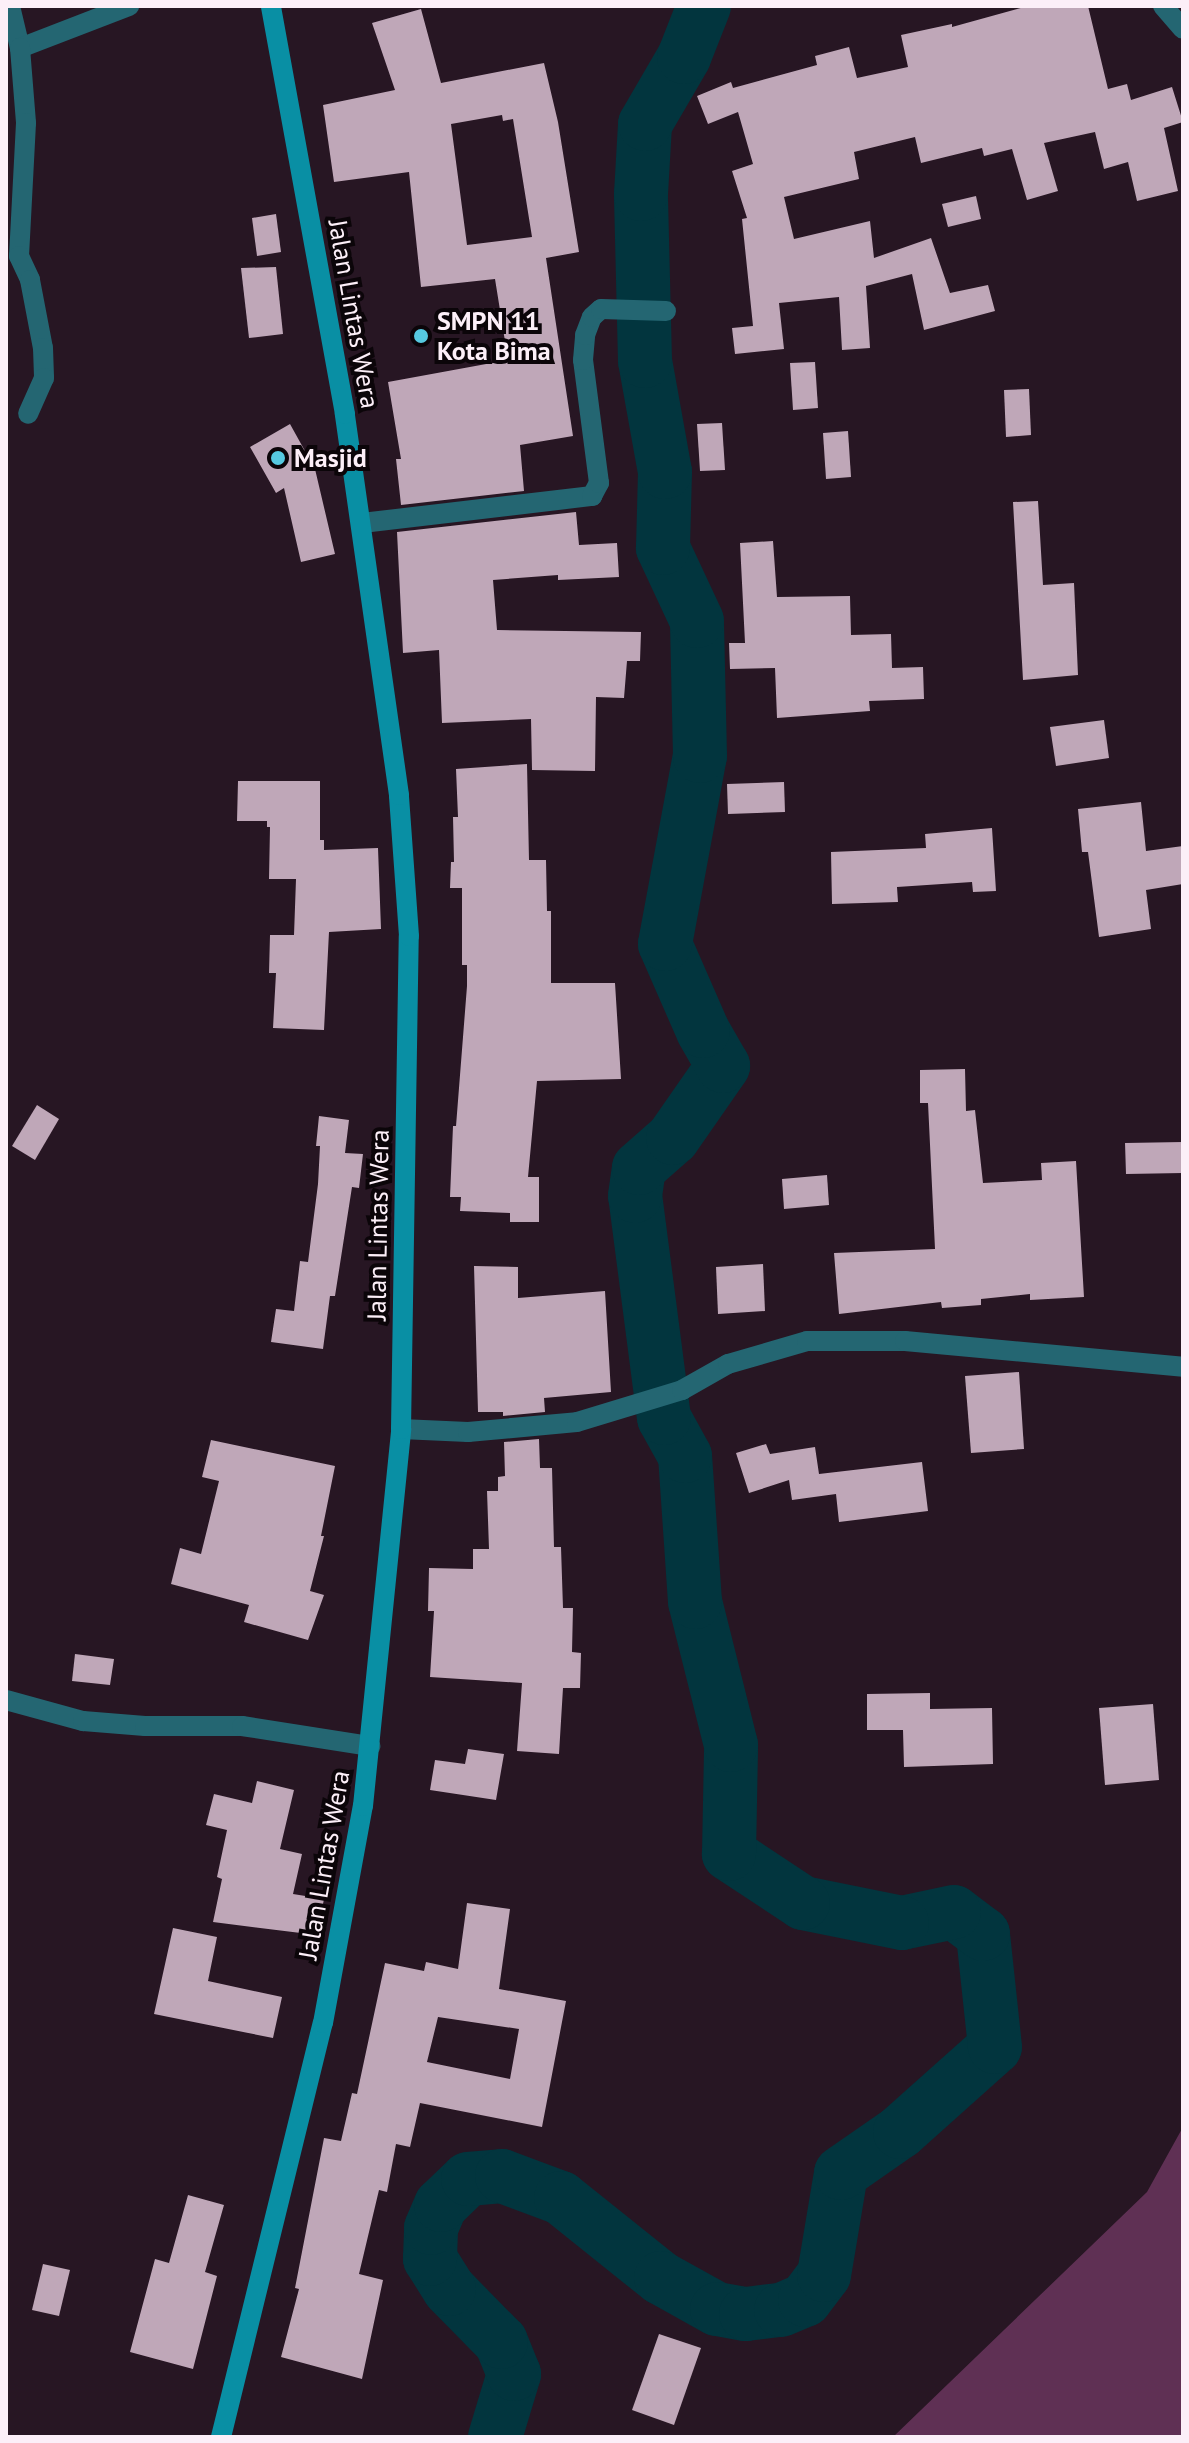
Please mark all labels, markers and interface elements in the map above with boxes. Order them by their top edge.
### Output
street label: Jalan Lintas Wera [322,217,386,411]
place label: SMPN 11 Kota Bima [437,305,551,366]
marker: SMPN 11 Kota Bima [412,327,430,345]
place label: Masjid [294,442,367,474]
marker: Masjid [269,449,287,467]
street label: Jalan Lintas Wera [361,1129,395,1321]
street label: Jalan Lintas Wera [292,1768,356,1962]

